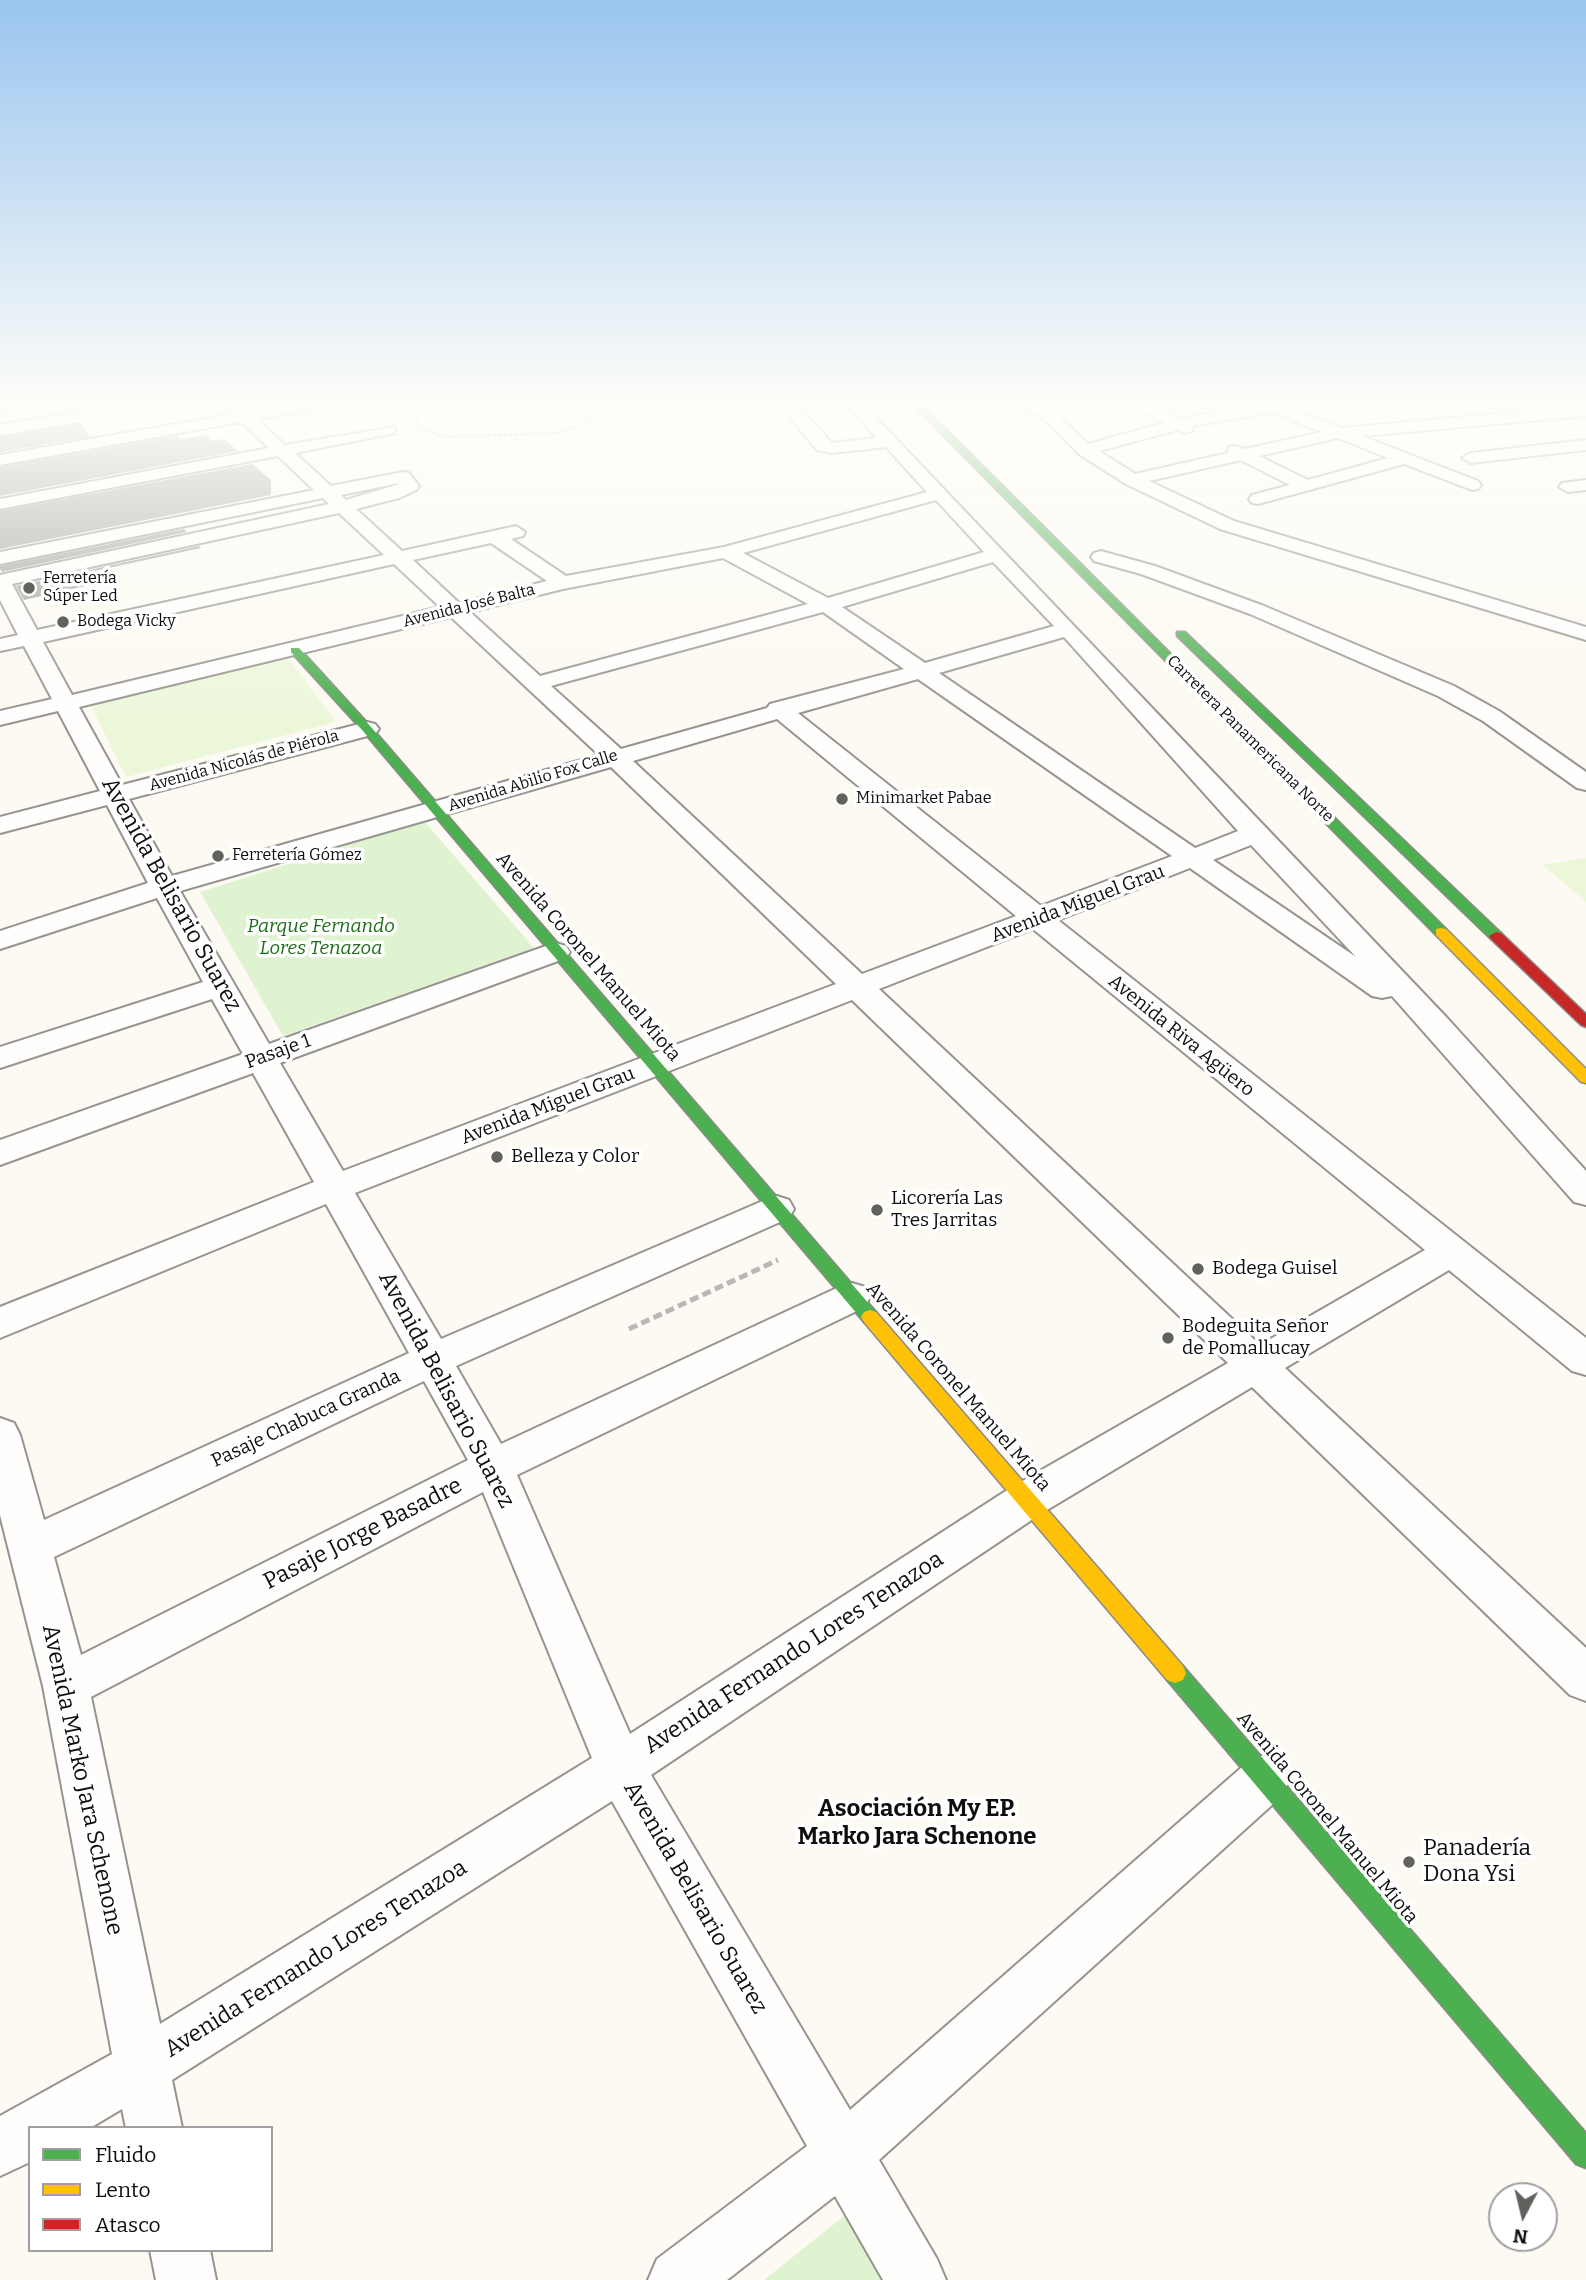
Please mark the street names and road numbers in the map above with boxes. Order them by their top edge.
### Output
street label: Avenida José Balta [401,580,537,632]
street label: Carretera Panamericana Norte [1163,652,1337,826]
street label: Avenida Nicolás de Piérola [147,726,341,796]
street label: Avenida Abilio Fox Calle [446,746,620,816]
street label: Avenida Belisario Suarez [95,773,247,1017]
street label: Avenida Coronel Manuel Miota [491,848,685,1066]
street label: Avenida Miguel Grau [988,860,1168,948]
street label: Avenida Riva Agüero [1103,970,1259,1102]
street label: Pasaje 1 [242,1030,314,1074]
street label: Avenida Miguel Grau [458,1062,638,1150]
street label: Avenida Belisario Suarez [372,1267,520,1513]
street label: Avenida Coronel Manuel Miota [861,1278,1055,1496]
street label: Pasaje Chabuca Granda [208,1365,404,1473]
street label: Pasaje Jorge Basadre [259,1472,467,1596]
street label: Avenida Fernando Lores Tenazoa [639,1546,949,1760]
street label: Avenida Marko Jara Schenone [36,1622,128,1938]
street label: Avenida Coronel Manuel Miota [1232,1707,1422,1929]
street label: Avenida Belisario Suarez [617,1777,773,2019]
street label: Avenida Fernando Lores Tenazoa [160,1854,472,2064]

